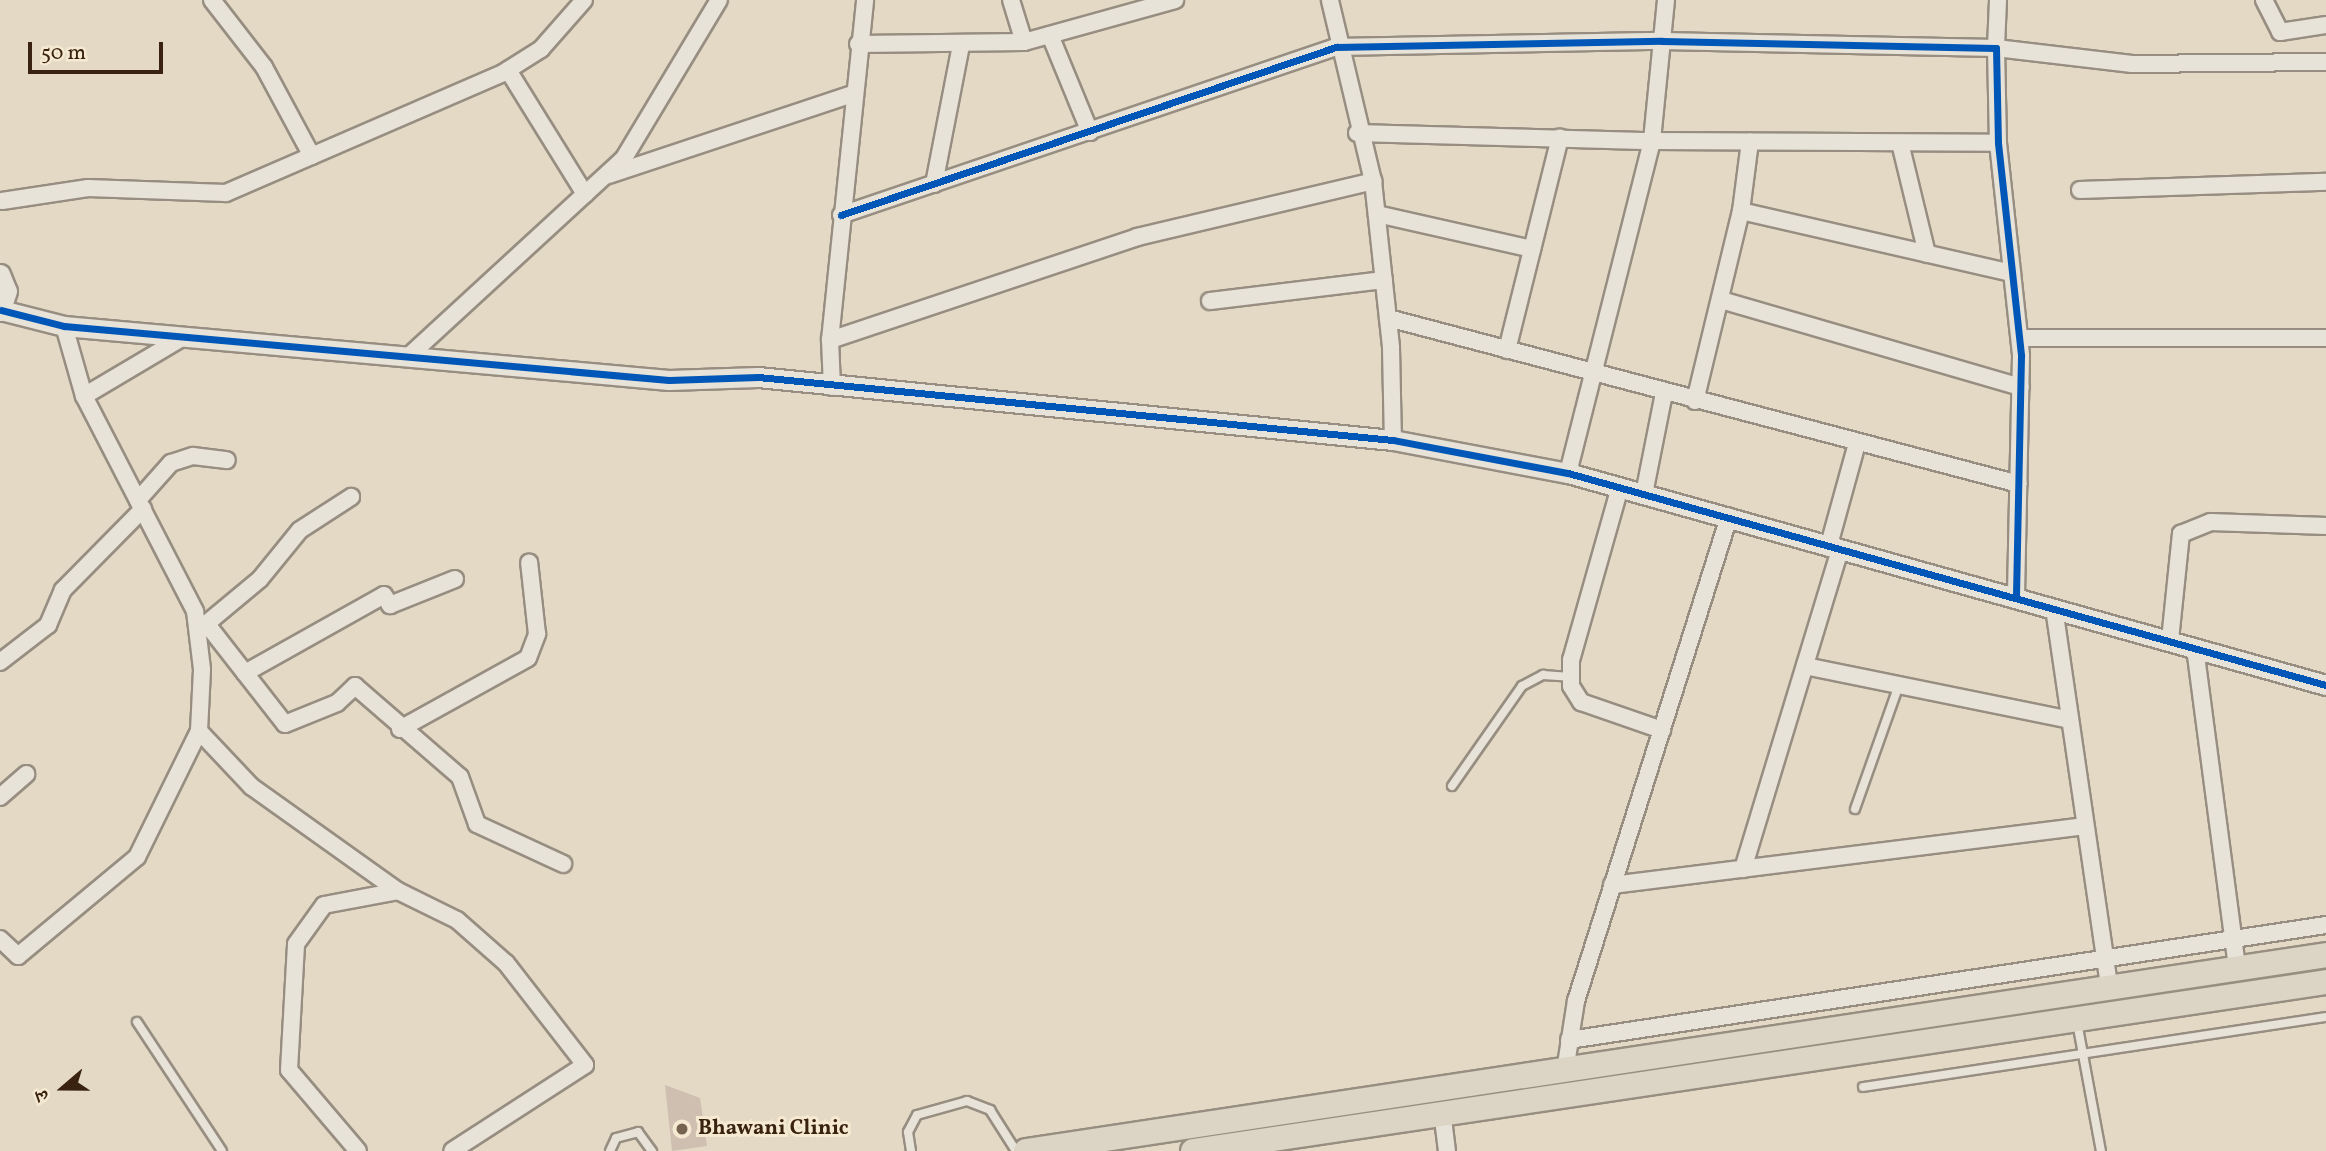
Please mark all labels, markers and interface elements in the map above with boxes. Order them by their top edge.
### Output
scale bar [32,28,166,72]
text: 50 m [41,39,86,68]
north arrow [28,1053,98,1123]
text: उ [29,1086,57,1104]
place label: Bhawani Clinic [698,1116,849,1142]
marker: Bhawani Clinic [672,1119,692,1139]

